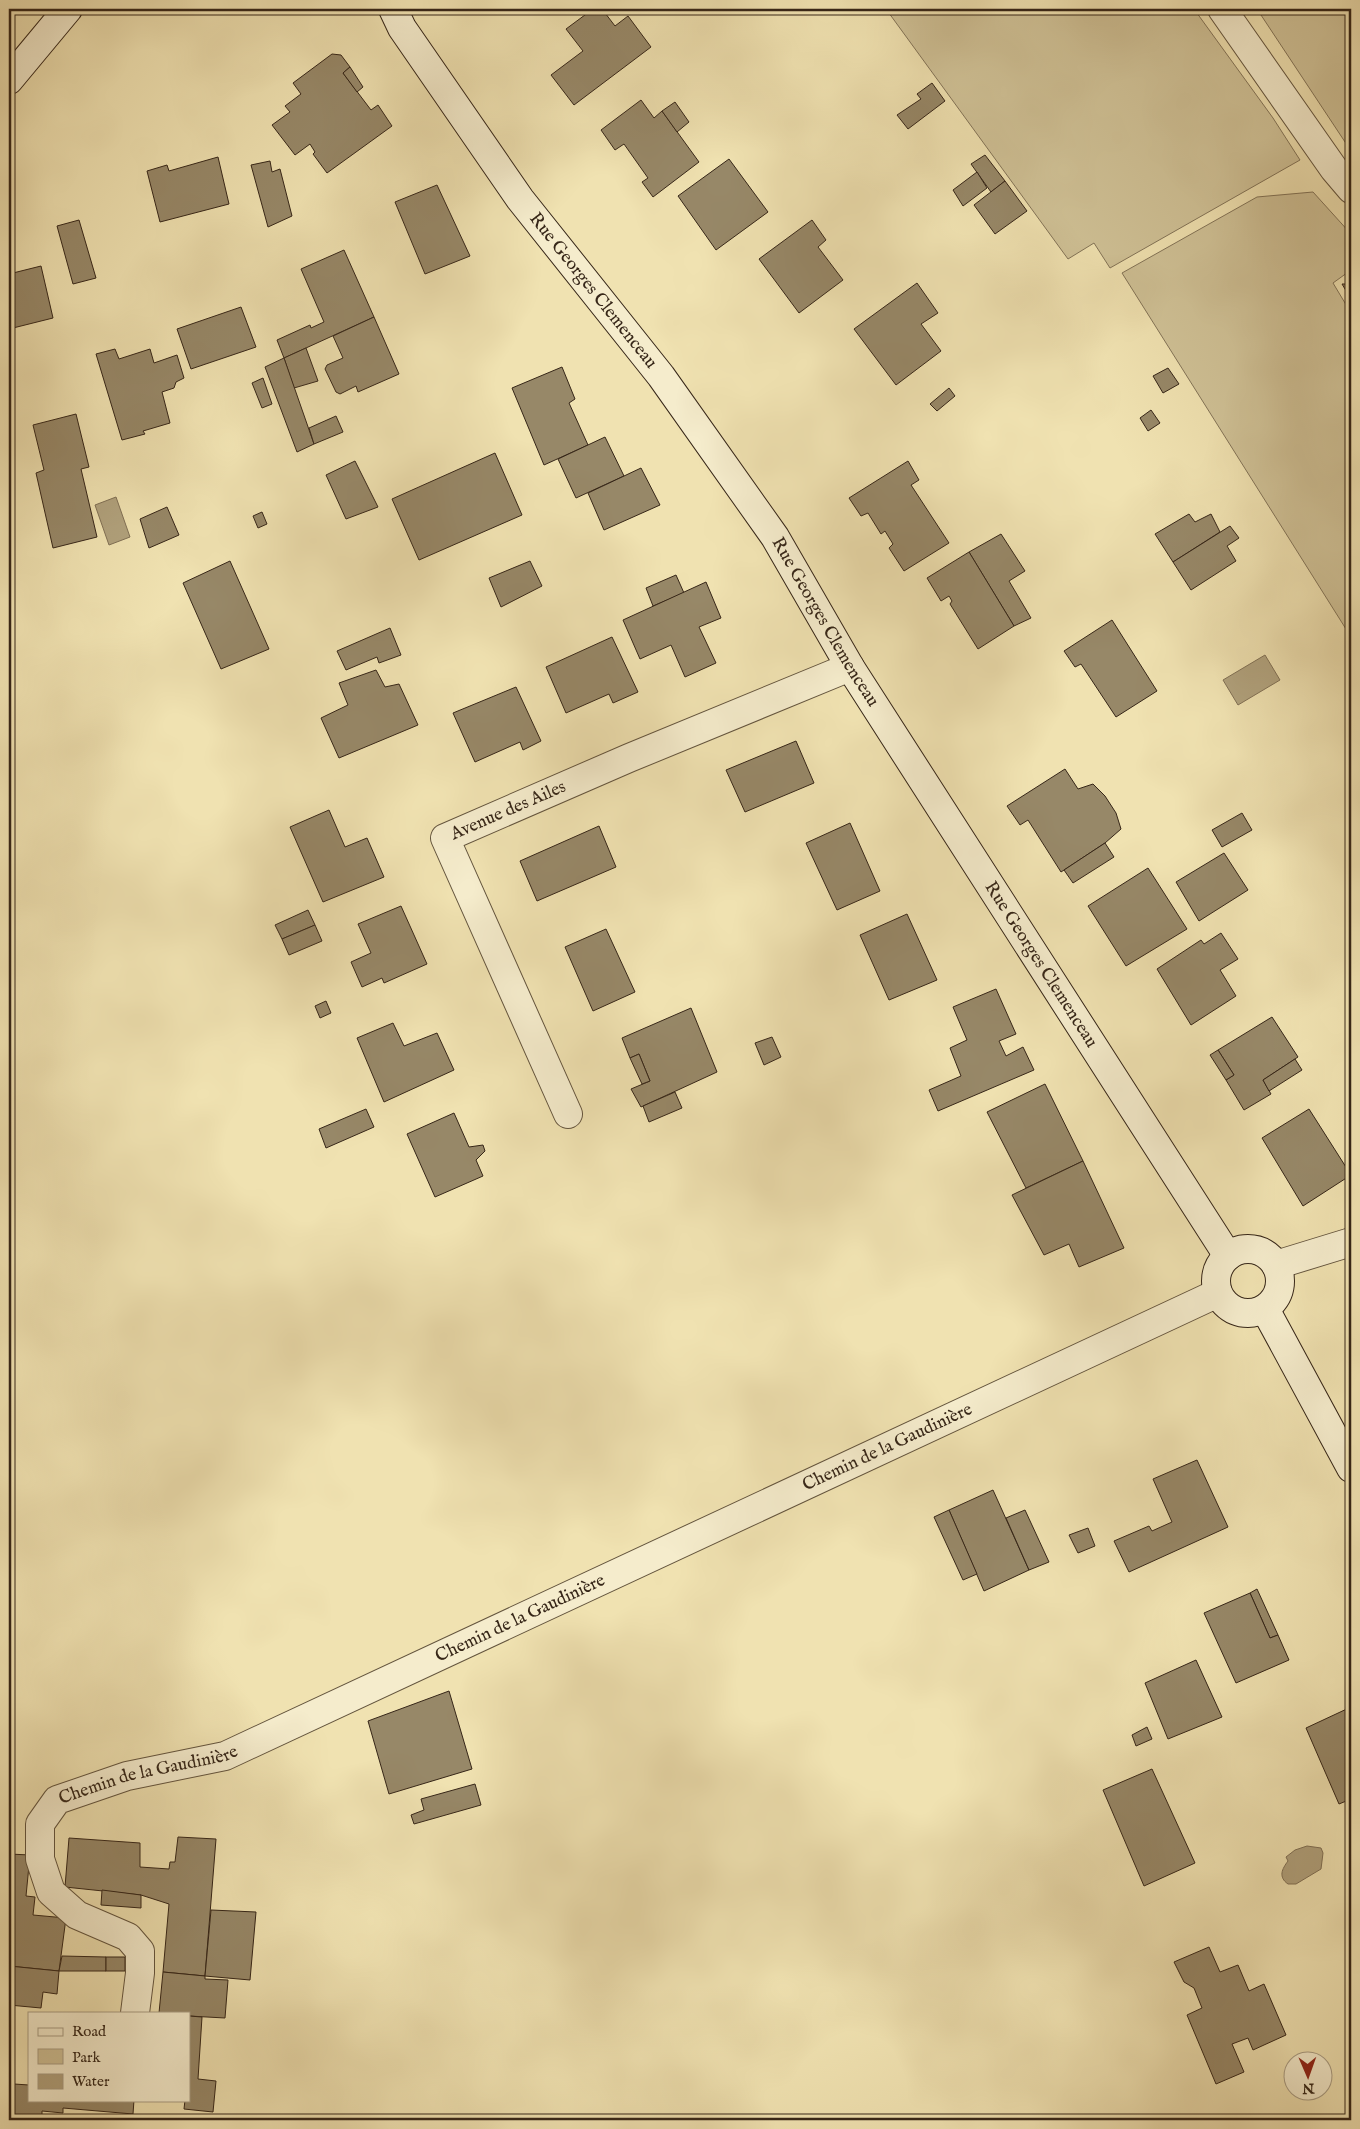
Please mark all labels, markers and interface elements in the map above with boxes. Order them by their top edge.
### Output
street label: Rue Georges Clemenceau [524,208,662,373]
street label: Rue Georges Clemenceau [766,533,884,711]
street label: Avenue des Ailes [446,775,569,846]
street label: Rue Georges Clemenceau [979,877,1103,1052]
street label: Chemin de la Gaudinière [799,1398,976,1497]
street label: Chemin de la Gaudinière [432,1569,609,1668]
street label: Chemin de la Gaudinière [56,1740,242,1810]
legend [28,2012,190,2102]
text: Road [72,2022,107,2041]
text: Park [72,2048,102,2067]
north arrow [1282,2052,1332,2102]
text: Water [72,2072,110,2091]
text: N [1302,2079,1316,2097]

